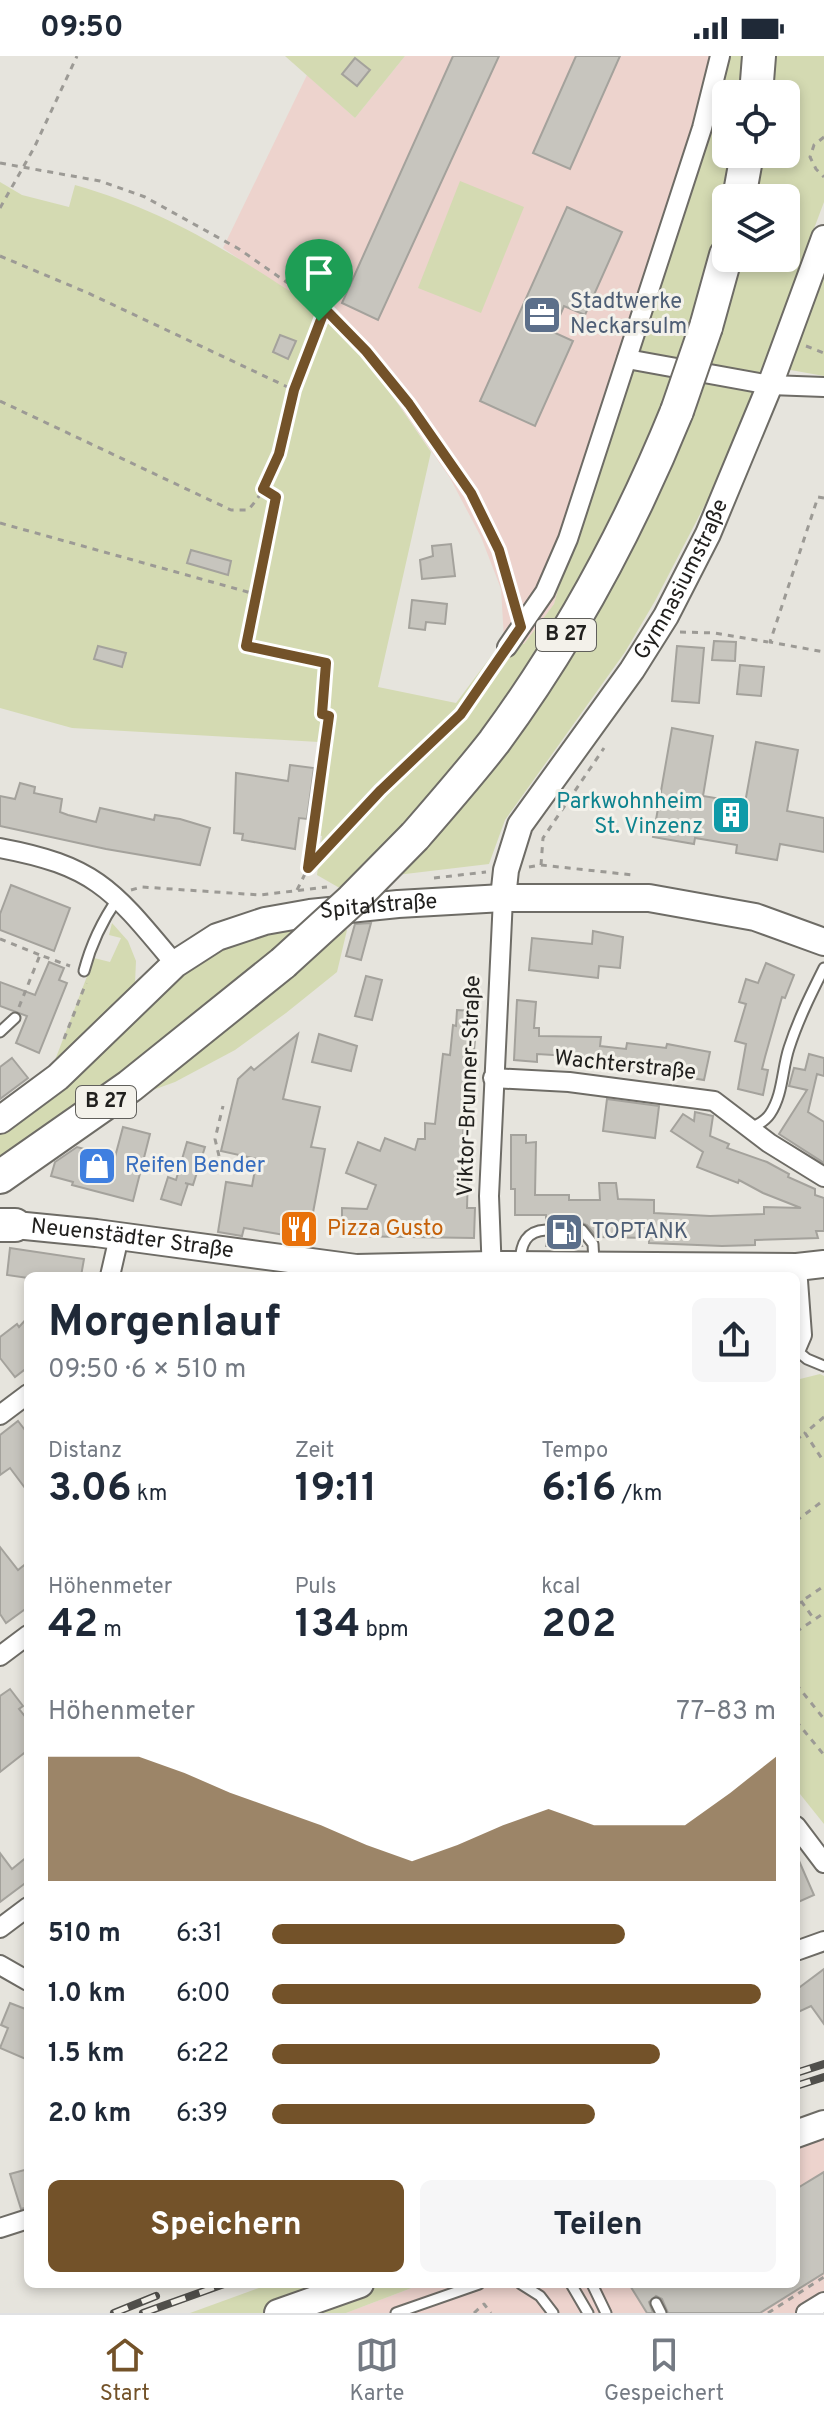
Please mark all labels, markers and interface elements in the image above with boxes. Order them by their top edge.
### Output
text: 09:50 [40,10,123,47]
map controls [712,80,800,272]
button: locate [712,80,800,168]
button: layers [712,184,800,272]
pin [285,239,353,321]
icon: arrive [297,251,341,295]
place label: Stadtwerke Neckarsulm [570,289,687,341]
office icon: Stadtwerke Neckarsulm [521,294,563,336]
street label: Gymnasiumstraße [628,495,734,665]
road number: B 27 [536,619,596,651]
place label: Parkwohnheim St. Vinzenz [556,789,703,841]
building icon: Parkwohnheim St. Vinzenz [710,794,752,836]
street label: Spitalstraße [319,888,438,925]
street label: Viktor-Brunner-Straße [453,975,487,1197]
street label: Wachterstraße [553,1045,697,1087]
road number: B 27 [76,1086,136,1118]
shop icon: Reifen Bender [76,1145,118,1187]
place label: Reifen Bender [125,1153,266,1180]
restaurant icon: Pizza Gusto [278,1208,320,1250]
fuel station icon: TOPTANK [543,1211,585,1253]
street label: Neuenstädter Straße [29,1213,235,1265]
place label: Pizza Gusto [327,1216,443,1243]
place label: TOPTANK [592,1219,688,1246]
text: Morgenlauf [48,1296,280,1352]
button: share [692,1298,776,1382]
text: 09:50 · 6 × 510 m [48,1354,246,1387]
text: Distanz [48,1438,122,1465]
text: Zeit [295,1438,334,1465]
text: Tempo [541,1438,608,1465]
text: 3.06 [48,1465,132,1515]
text: 19:11 [295,1465,377,1515]
text: 6:16 [541,1465,616,1515]
text: km [132,1481,167,1508]
text: /km [616,1481,662,1508]
text: Höhenmeter [48,1574,172,1601]
text: Puls [295,1574,337,1601]
text: kcal [541,1574,580,1601]
text: 42 [48,1601,98,1651]
text: 134 [295,1601,360,1651]
text: 202 [541,1601,617,1651]
text: m [98,1617,122,1644]
text: bpm [360,1617,409,1644]
text: Höhenmeter [48,1696,195,1729]
text: 77–83 m [676,1696,776,1729]
text: 510 m [48,1918,121,1951]
text: 6:31 [176,1918,223,1951]
text: 1.0 km [48,1978,126,2011]
text: 6:00 [176,1978,231,2011]
text: 1.5 km [48,2038,125,2071]
text: 6:22 [176,2038,229,2071]
text: 2.0 km [48,2098,131,2131]
text: 6:39 [176,2098,228,2131]
button: Speichern [48,2180,404,2272]
button: Teilen [420,2180,776,2272]
tab: Start [100,2333,150,2408]
tab: Karte [349,2333,404,2408]
tab: Gespeichert [604,2333,724,2408]

